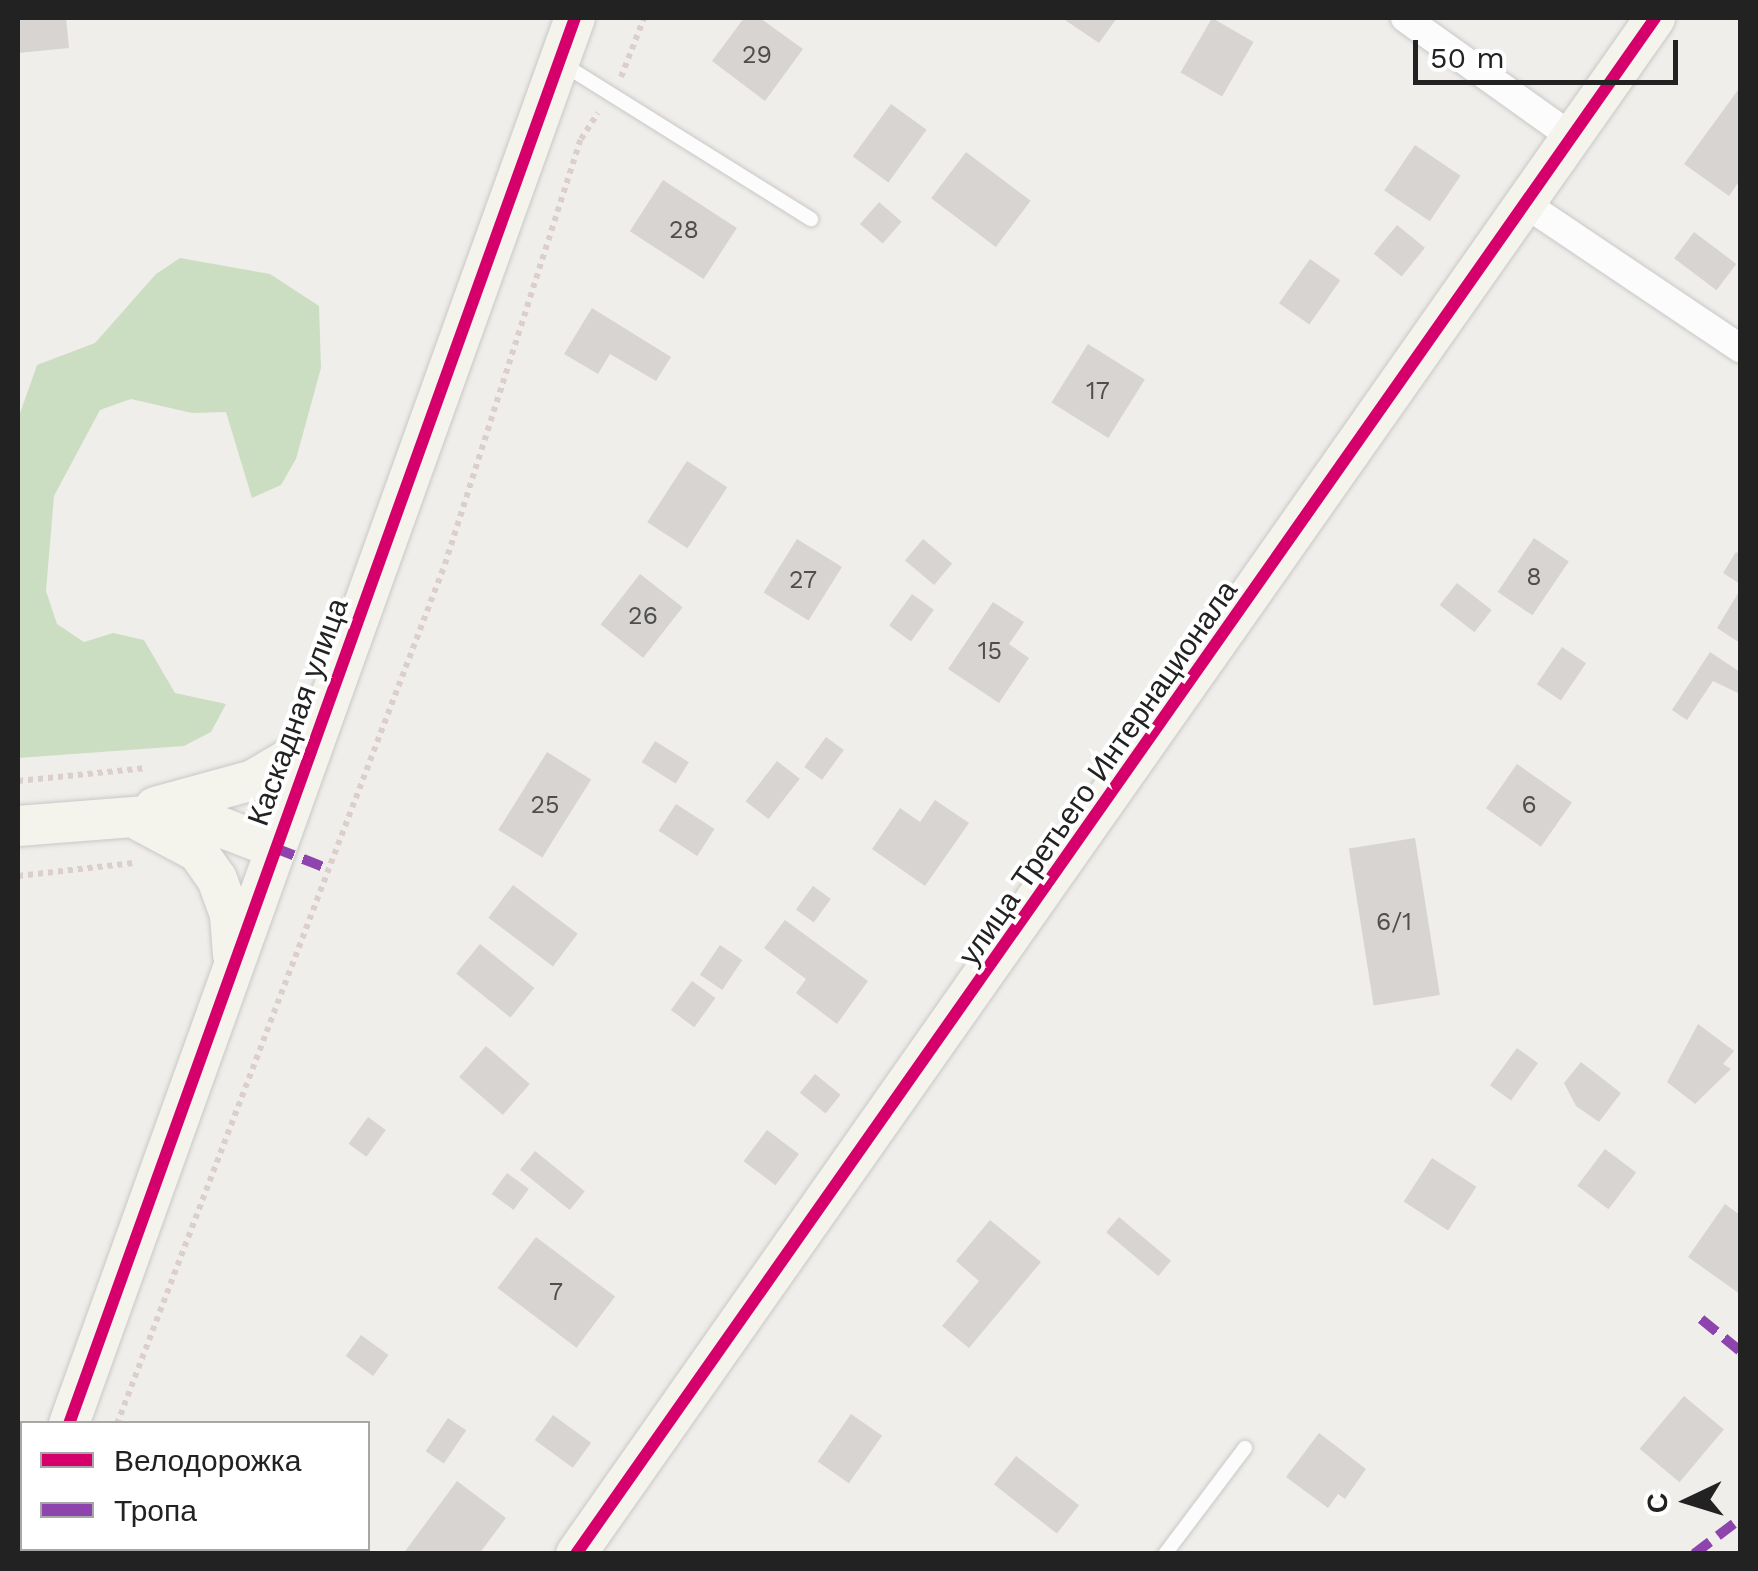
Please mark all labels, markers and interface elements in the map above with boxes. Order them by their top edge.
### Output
scale bar [1418,20,1683,82]
house number: 29 [742,40,772,70]
text: 50 m [1430,40,1505,75]
house number: 28 [669,215,699,245]
house number: 17 [1086,376,1110,406]
house number: 8 [1526,562,1542,592]
house number: 27 [789,565,817,595]
street label: улица Третьего Интернационала [951,574,1245,972]
street label: Каскадная улица [240,593,356,831]
house number: 26 [628,601,658,631]
house number: 15 [978,636,1002,666]
house number: 25 [530,790,560,820]
house number: 6 [1521,790,1537,820]
house number: 6/1 [1376,907,1412,937]
house number: 7 [549,1277,563,1307]
legend [20,1421,370,1551]
text: Велодорожка [114,1443,301,1478]
north arrow [1638,1451,1738,1551]
text: С [1640,1492,1675,1514]
text: Тропа [114,1493,197,1528]

